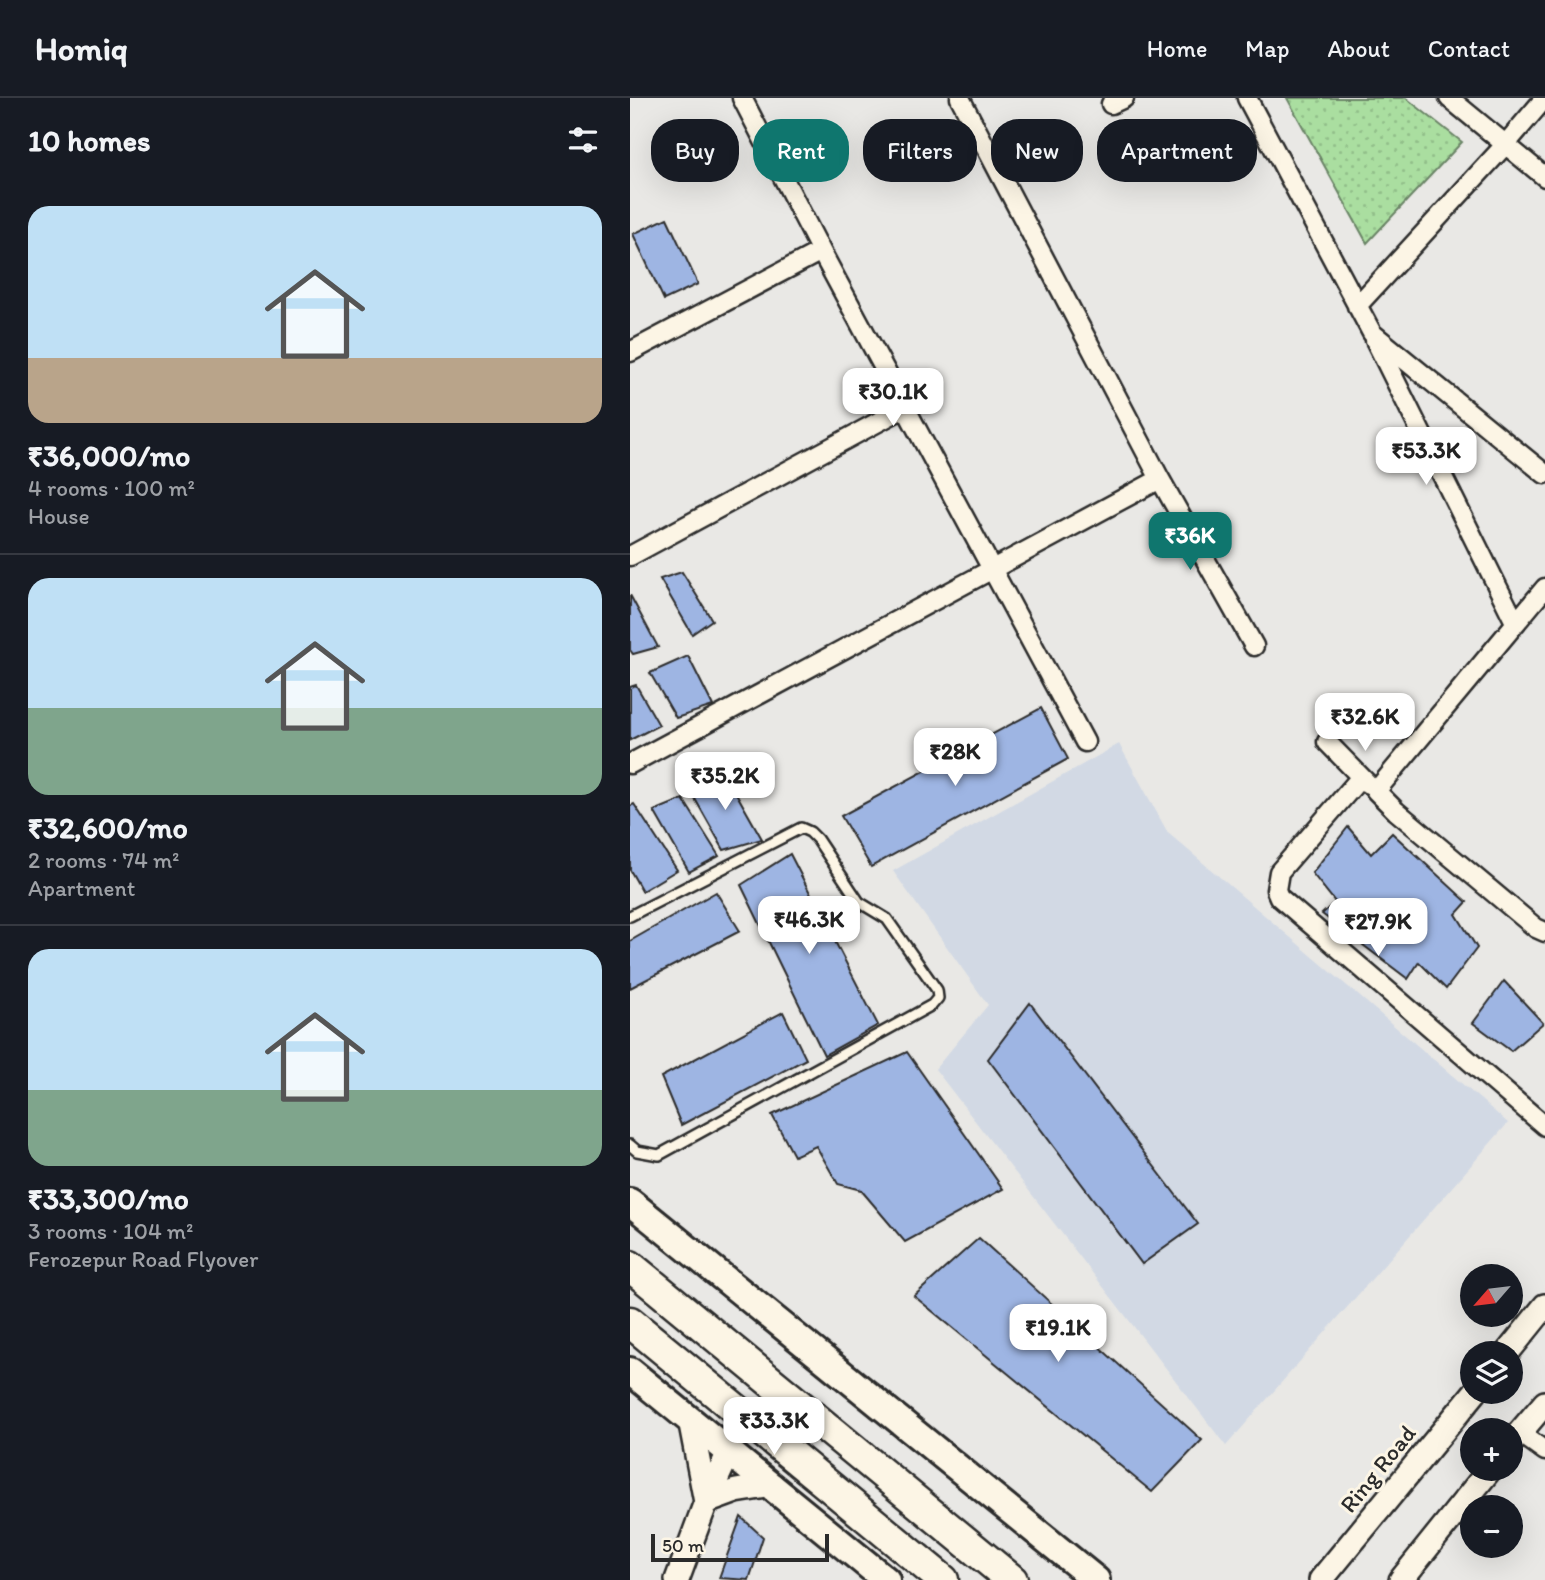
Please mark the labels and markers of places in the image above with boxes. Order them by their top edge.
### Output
pin: ₹30.1K [836,368,950,428]
pin: ₹53.3K [1369,428,1483,487]
pin: ₹36K [1149,512,1231,572]
pin: ₹32.6K [1308,694,1422,753]
pin: ₹28K [914,728,996,788]
pin: ₹35.2K [668,752,782,812]
pin: ₹46.3K [752,896,866,956]
pin: ₹27.9K [1321,898,1435,958]
pin: ₹19.1K [1001,1304,1115,1364]
pin: ₹33.3K [717,1398,831,1457]

